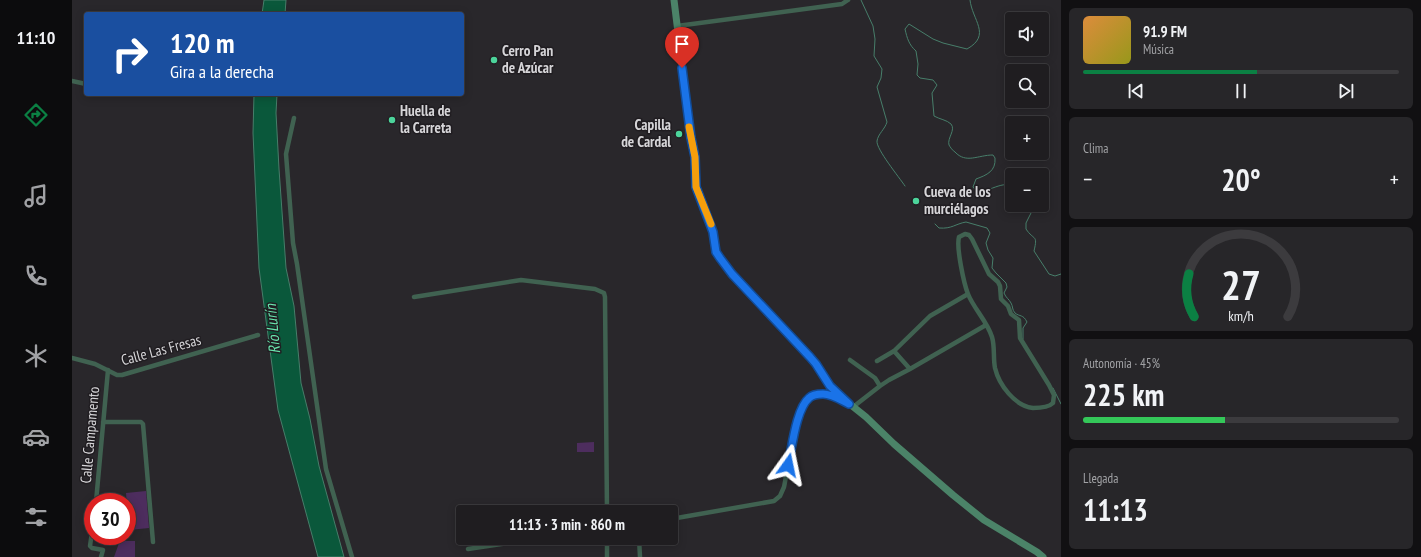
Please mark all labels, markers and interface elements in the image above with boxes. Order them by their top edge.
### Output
map controls [1005,12,1049,212]
button: sound [1005,12,1049,56]
text: 91.9 FM [1143,22,1187,41]
text: 120 m [170,24,234,61]
text: 11:10 [17,26,55,49]
pin [665,27,699,68]
icon: right [104,28,156,80]
icon: arrive [671,33,693,55]
place label: Cerro Pan de Azúcar [502,41,554,77]
text: Música [1143,41,1174,58]
marker: Cerro Pan de Azúcar [489,55,499,65]
text: Gira a la derecha [170,60,274,83]
button: search [1005,64,1049,108]
icon: previous [1125,80,1147,102]
icon: pause [1230,80,1252,102]
icon: next [1335,80,1357,102]
icon: directions [22,101,50,129]
place label: Huella de la Carreta [400,101,451,137]
marker: Huella de la Carreta [387,115,397,125]
place label: Capilla de Cardal [621,115,671,151]
button: + [1005,116,1049,160]
marker: Capilla de Cardal [674,129,684,139]
text: Clima [1083,140,1108,157]
text: 20° [1221,160,1261,199]
text: − [1083,165,1092,193]
text: + [1390,165,1399,193]
button: − [1005,168,1049,212]
icon: music [22,182,50,210]
place label: Cueva de los murciélagos [924,182,991,218]
marker: Cueva de los murciélagos [911,196,921,206]
text: 27 [1221,257,1261,310]
icon: phone [22,262,50,290]
water label: Río Lurín [260,302,284,355]
text: km/h [1228,305,1254,324]
street label: Calle Las Fresas [119,330,203,369]
icon: climate [22,342,50,370]
text: Autonomía · 45% [1083,355,1160,372]
text: 225 km [1083,375,1164,414]
street label: Calle Campamento [76,386,103,484]
icon: car [22,423,50,451]
position arrow [767,444,809,486]
text: Llegada [1083,470,1118,487]
text: 11:13 [1083,490,1148,529]
speed limit sign: 30 [84,493,136,545]
icon: filters [22,503,50,531]
text: 11:13 · 3 min · 860 m [509,515,625,534]

